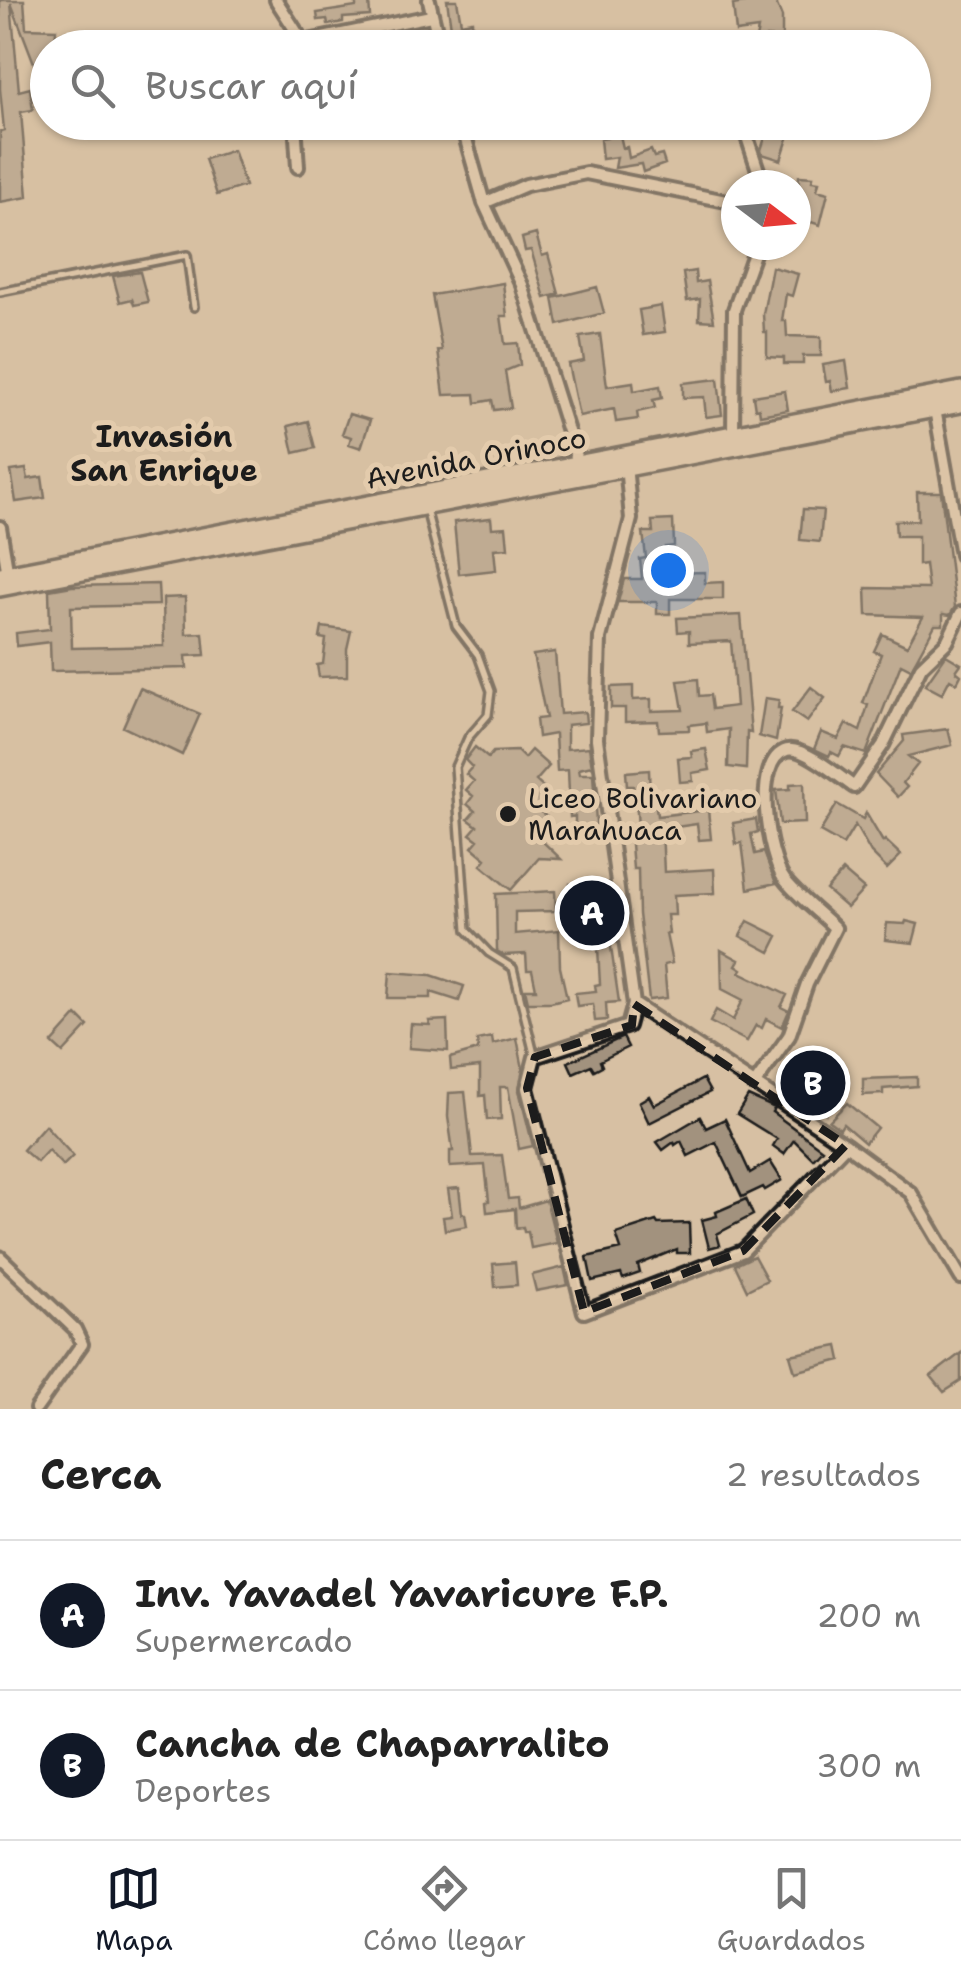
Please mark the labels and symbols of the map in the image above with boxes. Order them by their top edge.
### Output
north arrow [721,170,811,260]
district label: Invasión San Enrique [70,416,258,491]
street label: Avenida Orinoco [363,418,589,498]
your location [643,545,694,596]
place label: Liceo Bolivariano Marahuaca [528,779,757,849]
marker: Liceo Bolivariano Marahuaca [497,803,519,825]
pin: A [560,876,624,950]
pin: B [780,1046,846,1120]

